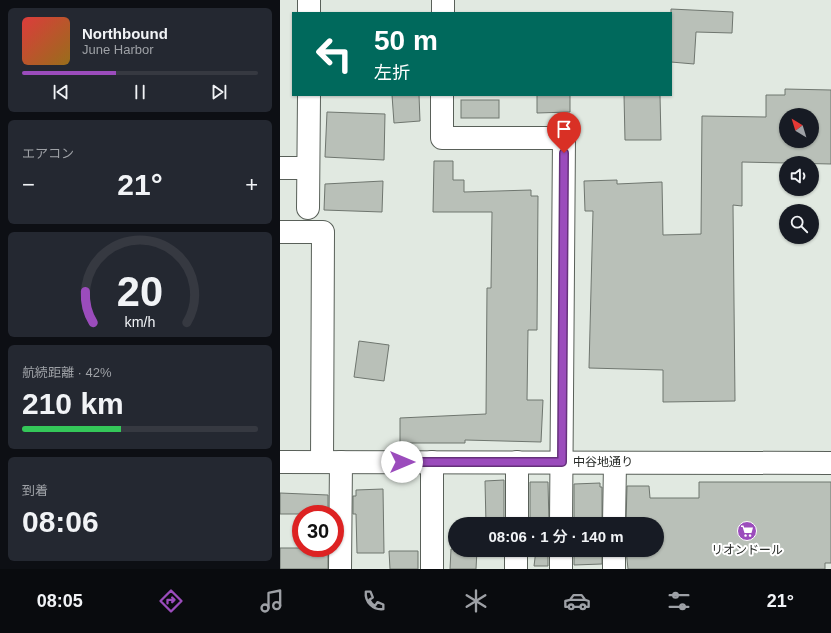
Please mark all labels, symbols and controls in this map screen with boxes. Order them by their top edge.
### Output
text: Northbound [82,25,168,42]
text: 50 m [374,25,438,56]
icon: left [308,28,360,80]
text: June Harbor [82,42,154,57]
text: 左折 [374,63,410,83]
icon: previous [50,81,72,103]
icon: pause [129,81,151,103]
icon: next [208,81,230,103]
north arrow [779,108,819,148]
map controls [779,108,819,244]
pin [547,112,581,153]
icon: arrive [553,118,575,140]
text: エアコン [22,146,74,161]
button: sound [779,156,819,196]
text: 21° [117,168,163,201]
text: − [22,172,35,197]
text: + [245,172,258,197]
button: search [779,204,819,244]
text: 20 [117,267,163,314]
text: km/h [125,313,156,329]
text: 航続距離 · 42% [22,365,112,380]
text: 210 km [22,387,124,420]
position arrow [381,441,423,483]
street label: 中谷地通り [573,455,633,469]
text: 到着 [22,483,48,498]
text: 08:06 [22,505,99,538]
speed limit sign: 30 [292,505,344,557]
supermarket icon: リオンドール [736,520,758,542]
text: 08:06 · 1 分 · 140 m [488,528,624,545]
place label: リオンドール [711,543,783,557]
icon: directions [157,587,185,615]
icon: music [258,587,286,615]
icon: phone [360,587,388,615]
icon: climate [462,587,490,615]
icon: car [563,587,591,615]
icon: filters [665,587,693,615]
text: 08:05 [37,591,83,611]
text: 21° [767,591,794,611]

